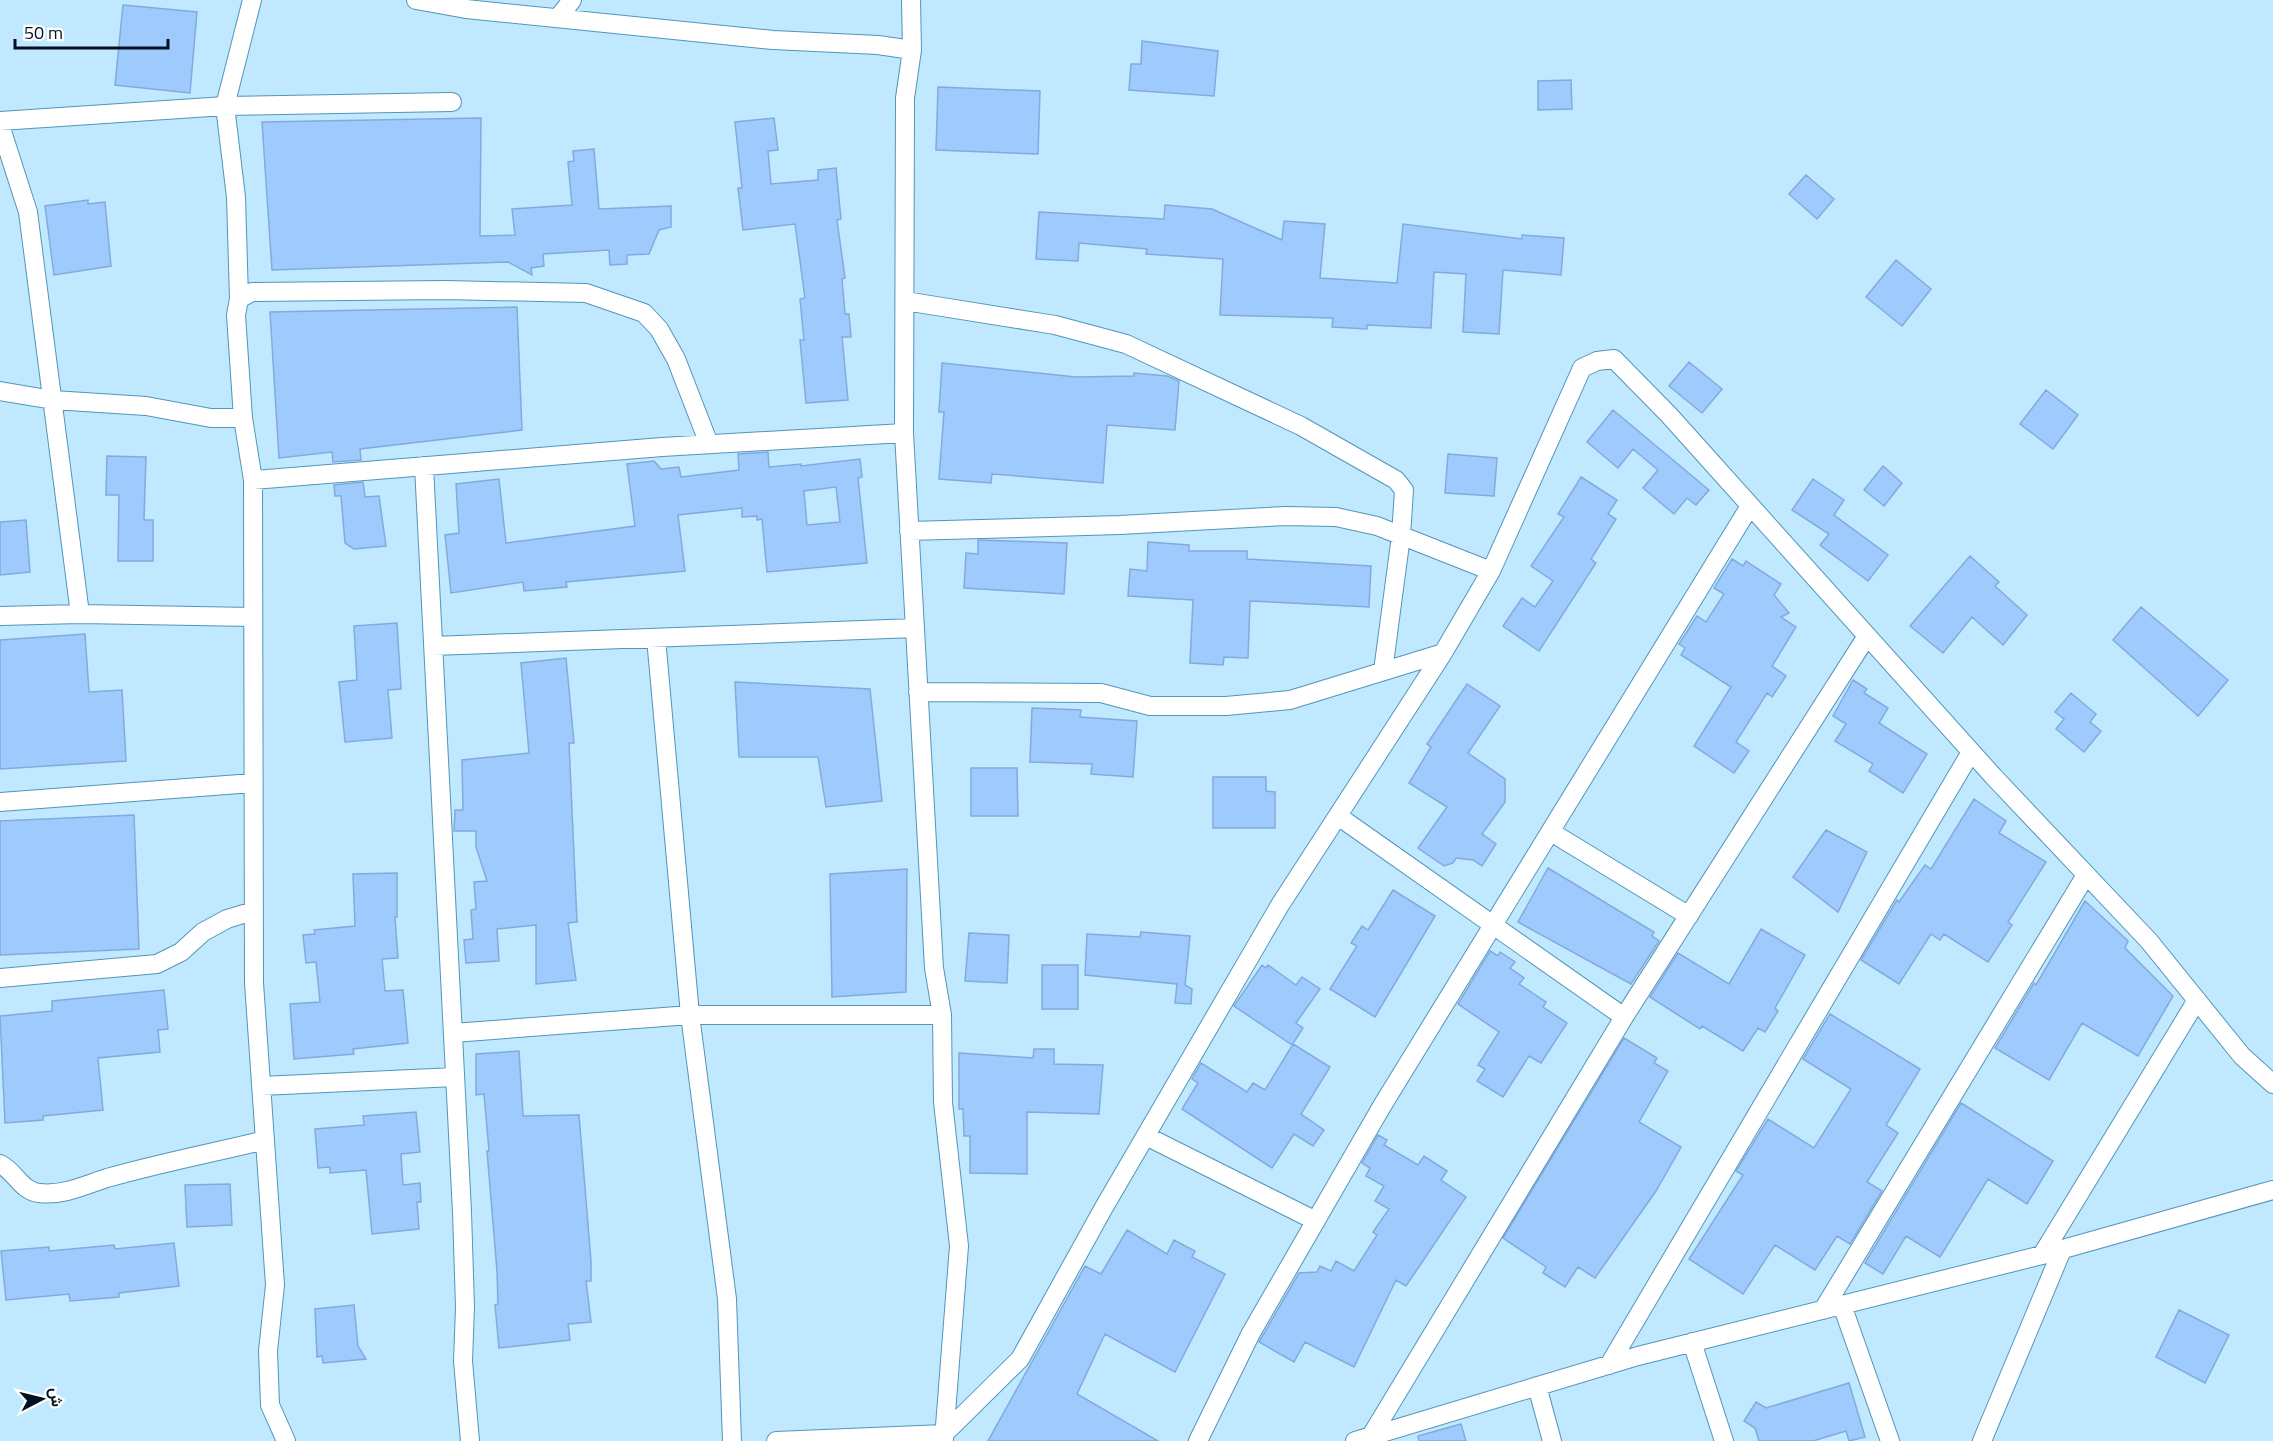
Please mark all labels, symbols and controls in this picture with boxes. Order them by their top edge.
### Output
scale bar [15,12,168,50]
text: 50 m [24,19,63,46]
north arrow [12,1369,72,1429]
text: ش [44,1386,70,1408]

